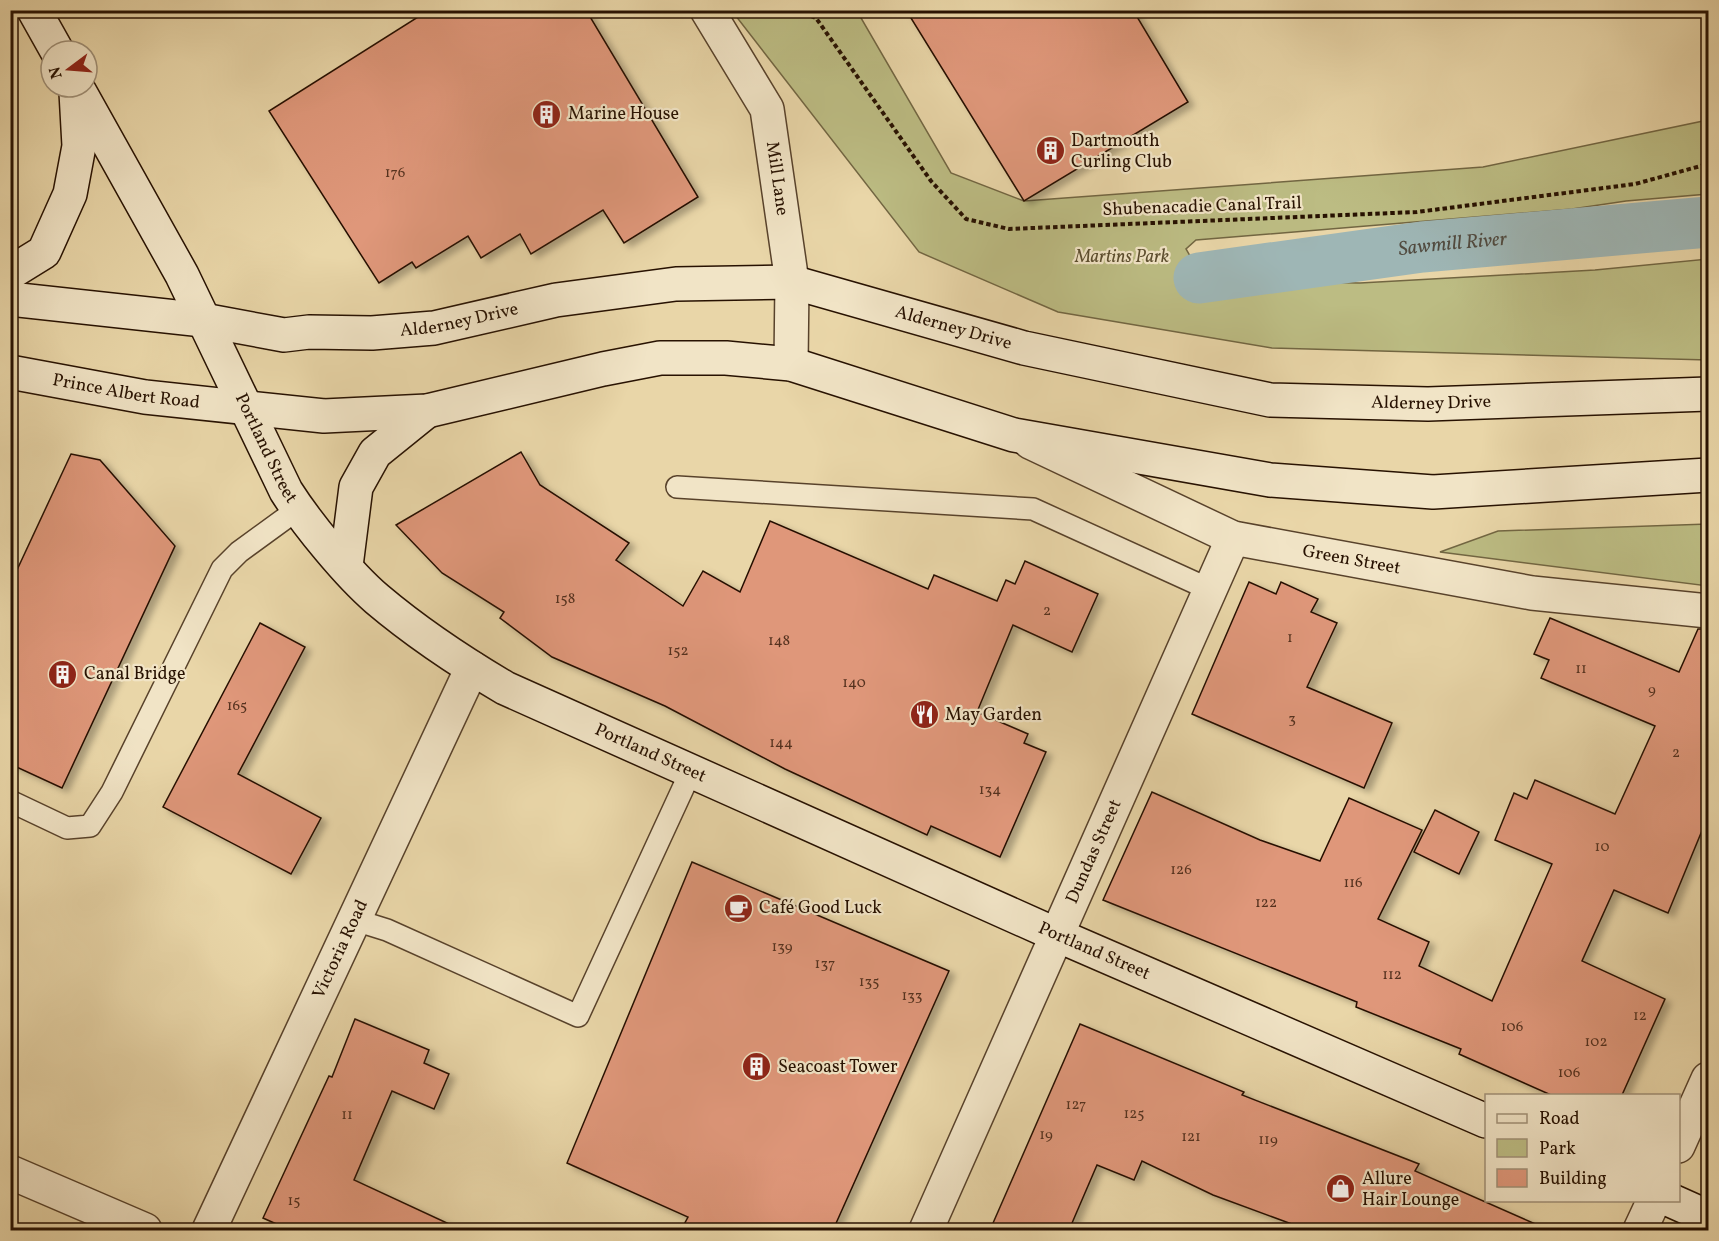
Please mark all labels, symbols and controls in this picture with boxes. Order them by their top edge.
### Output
north arrow [39,39,99,99]
text: N [44,64,69,81]
building icon: Marine House [531,98,563,130]
place label: Marine House [568,102,679,127]
place label: Dartmouth Curling Club [1071,129,1172,175]
building icon: Dartmouth Curling Club [1034,135,1066,167]
street label: Mill Lane [759,140,795,217]
house number: 176 [385,163,405,184]
street label: Shubenacadie Canal Trail [1102,191,1302,223]
water label: Sawmill River [1397,226,1509,264]
park label: Martins Park [1074,245,1169,270]
street label: Alderney Drive [399,297,521,343]
street label: Alderney Drive [892,299,1015,356]
street label: Prince Albert Road [50,368,201,415]
street label: Portland Street [228,389,303,508]
street label: Alderney Drive [1371,389,1492,417]
street label: Green Street [1300,539,1403,581]
house number: 158 [555,589,575,610]
house number: 2 [1043,601,1051,622]
house number: 1 [1287,628,1293,649]
house number: 148 [768,631,790,652]
house number: 152 [667,641,689,662]
building icon: Canal Bridge [47,658,79,690]
house number: 11 [1575,659,1587,680]
place label: Canal Bridge [84,662,185,687]
house number: 140 [842,673,866,694]
house number: 9 [1648,680,1656,701]
house number: 165 [227,696,247,717]
restaurant icon: May Garden [908,699,940,731]
place label: May Garden [945,703,1042,728]
house number: 3 [1288,709,1296,730]
street label: Portland Street [591,717,710,789]
house number: 144 [769,733,793,754]
house number: 2 [1672,743,1680,764]
house number: 134 [979,780,1001,801]
street label: Dundas Street [1060,795,1128,908]
house number: 10 [1595,837,1609,858]
house number: 126 [1170,860,1192,881]
house number: 116 [1343,873,1363,894]
cafe icon: Café Good Luck [722,892,754,924]
house number: 122 [1255,893,1277,914]
street label: Victoria Road [306,896,374,1003]
place label: Café Good Luck [759,896,882,921]
street label: Portland Street [1034,916,1154,986]
house number: 139 [771,937,793,958]
house number: 137 [815,954,835,975]
house number: 112 [1382,965,1402,986]
house number: 135 [859,972,879,993]
house number: 133 [901,986,923,1007]
house number: 12 [1633,1006,1647,1027]
house number: 106 [1501,1017,1523,1038]
house number: 102 [1585,1032,1607,1053]
building icon: Seacoast Tower [741,1051,773,1083]
place label: Seacoast Tower [778,1055,898,1080]
house number: 106 [1558,1063,1580,1084]
legend [1485,1094,1680,1202]
house number: 127 [1066,1095,1086,1116]
house number: 125 [1123,1104,1145,1125]
house number: 11 [341,1105,353,1126]
text: Road [1539,1107,1580,1132]
house number: 19 [1039,1125,1053,1146]
house number: 121 [1181,1127,1201,1148]
house number: 119 [1258,1130,1278,1151]
text: Park [1539,1137,1576,1162]
place label: Allure Hair Lounge [1362,1167,1459,1213]
text: Building [1539,1167,1607,1192]
shop icon: Allure Hair Lounge [1325,1173,1357,1205]
house number: 15 [287,1191,301,1212]

